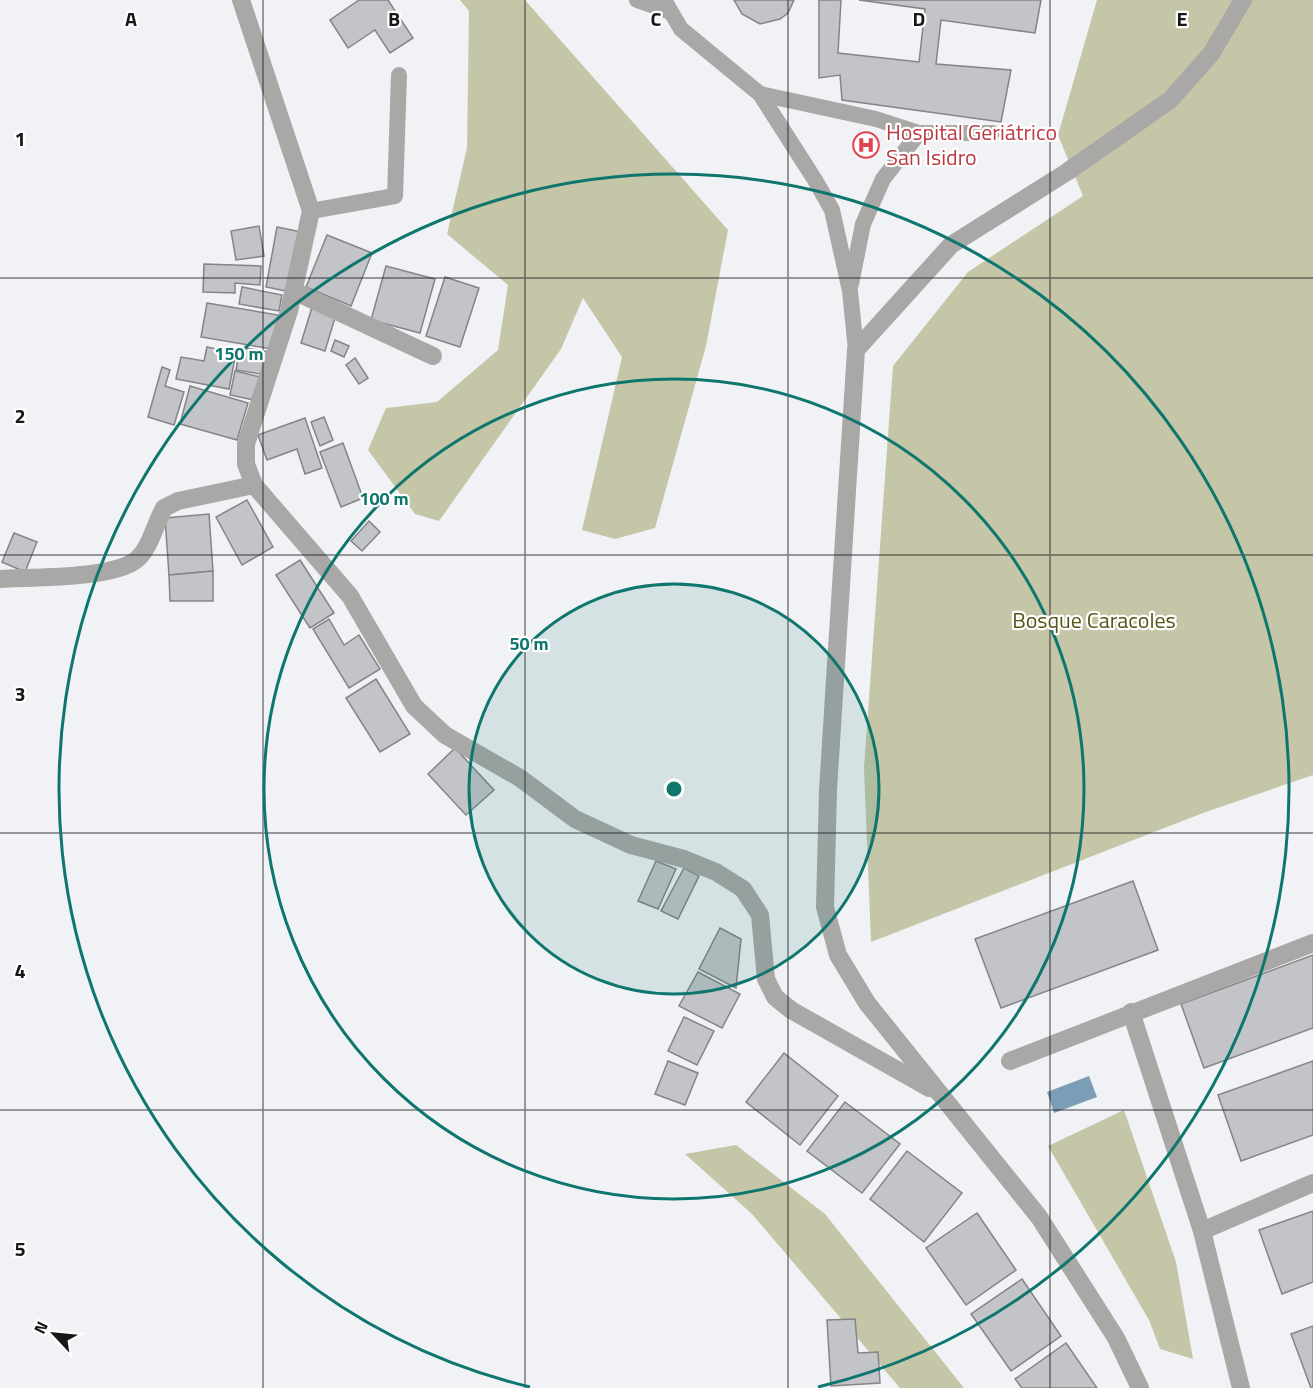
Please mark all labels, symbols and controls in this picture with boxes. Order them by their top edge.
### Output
text: A [125,3,137,34]
text: B [388,3,400,34]
text: C [651,3,662,34]
text: D [913,3,925,34]
text: E [1176,3,1188,34]
place label: Hospital Geriátrico San Isidro [886,115,1057,174]
text: 1 [14,123,26,154]
hospital icon: Hospital Geriátrico San Isidro [851,130,881,160]
text: 150 m [214,340,264,367]
text: 2 [14,400,26,431]
text: 100 m [359,485,409,512]
park label: Bosque Caracoles [1012,603,1176,637]
text: 50 m [509,630,549,657]
text: 3 [14,678,26,709]
centre of rings [664,779,684,799]
text: 4 [14,955,26,986]
text: 5 [14,1233,26,1264]
north arrow [24,1304,84,1364]
text: N [27,1317,54,1338]

